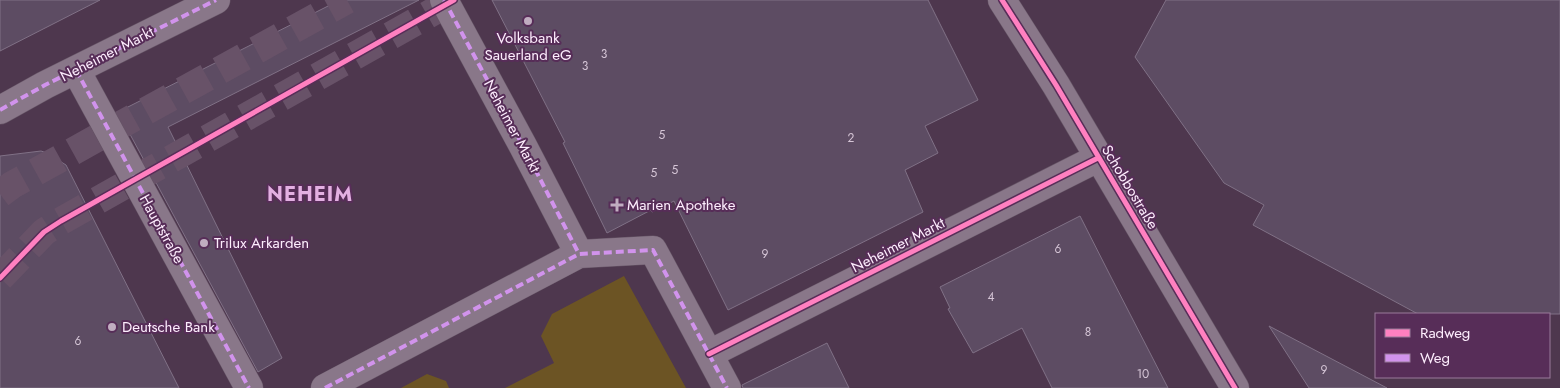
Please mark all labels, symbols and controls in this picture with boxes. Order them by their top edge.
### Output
marker: Volksbank Sauerland eG [522,15,534,27]
street label: Neheimer Markt [56,21,158,87]
place label: Volksbank Sauerland eG [484,27,572,66]
house number: 3 [601,45,608,63]
house number: 3 [582,57,589,75]
street label: Neheimer Markt [478,76,546,177]
house number: 5 [659,126,666,144]
house number: 2 [848,129,855,147]
street label: Schobbostraße [1096,141,1164,234]
house number: 5 [672,161,679,179]
house number: 5 [651,164,658,182]
district label: NEHEIM [267,180,353,209]
street label: Hauptstraße [134,190,190,268]
place label: Marien Apotheke [627,194,736,216]
marker: Marien Apotheke [611,199,623,211]
street label: Neheimer Markt [847,212,949,278]
place label: Trilux Arkarden [214,232,309,254]
marker: Trilux Arkarden [198,237,210,249]
house number: 6 [1055,240,1062,258]
house number: 9 [762,245,769,263]
house number: 4 [988,288,995,306]
legend [1375,313,1550,378]
place label: Deutsche Bank [122,316,215,338]
marker: Deutsche Bank [106,321,118,333]
text: Radweg [1420,322,1470,344]
house number: 8 [1085,323,1091,341]
house number: 6 [75,332,82,350]
text: Weg [1420,347,1450,369]
house number: 9 [1321,361,1328,379]
house number: 10 [1137,365,1149,383]

